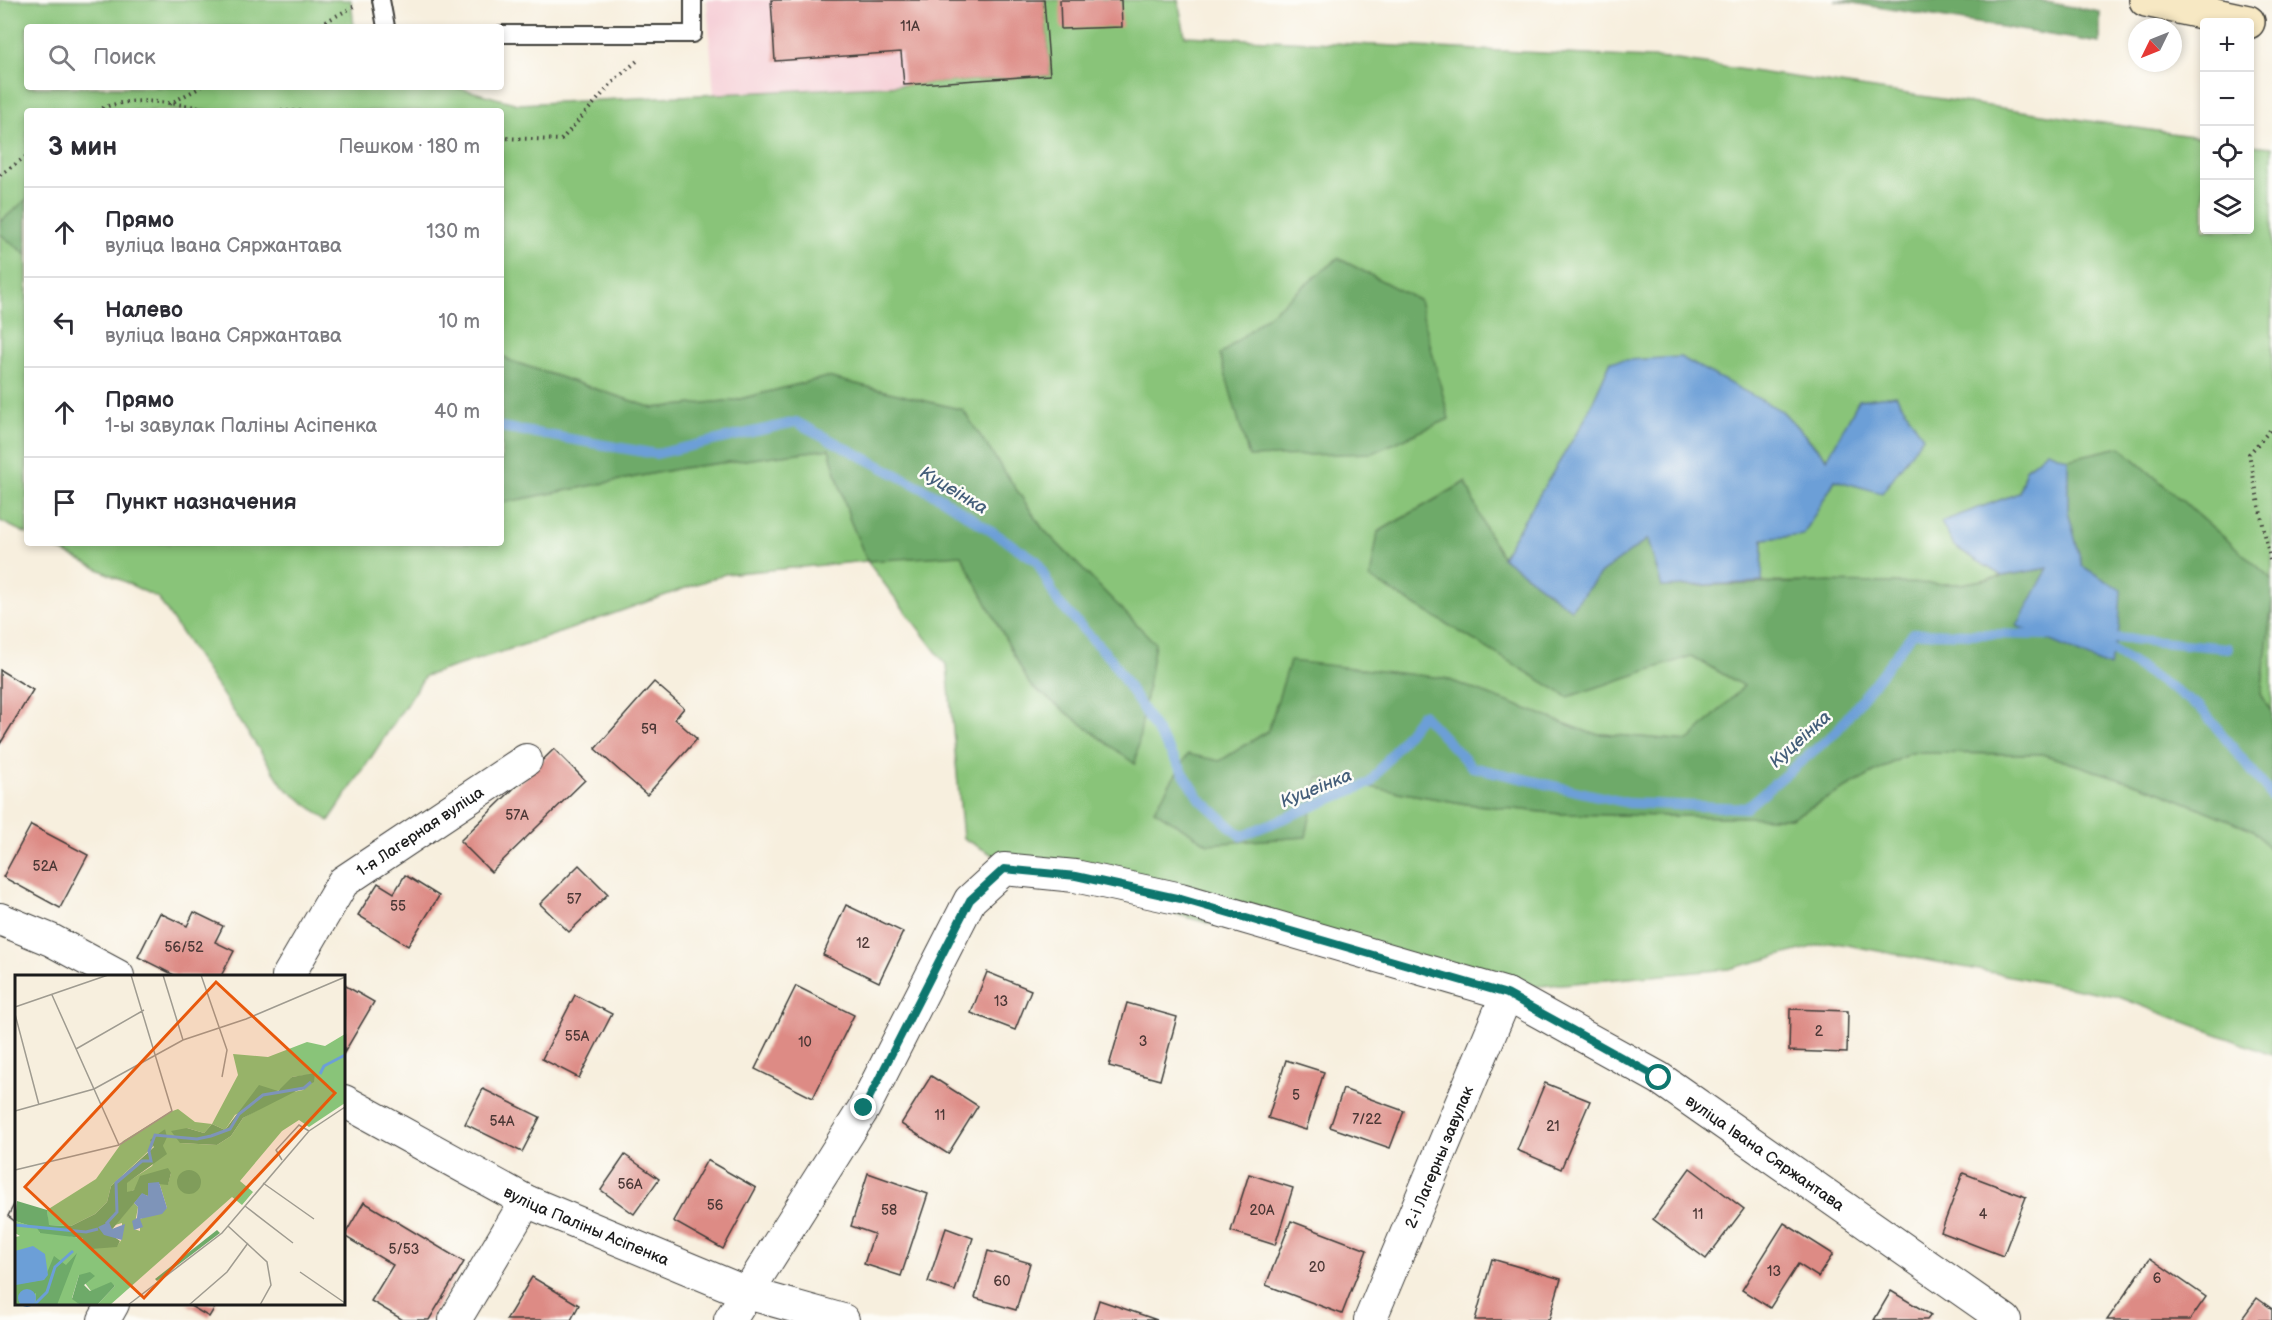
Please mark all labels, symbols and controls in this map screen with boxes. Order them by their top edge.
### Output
house number: 11А [900,18,920,35]
north arrow [2128,18,2182,72]
map controls [2200,18,2254,234]
button: + [2200,18,2254,72]
search box [24,24,504,90]
icon: search [45,41,78,74]
text: Поиск [93,44,156,71]
button: − [2200,72,2254,126]
button: locate [2200,126,2254,180]
text: 3 мин [48,132,117,163]
text: Пешком · 180 m [338,135,480,159]
button: layers [2200,180,2254,234]
text: Прямо [105,207,174,234]
icon: ahead [48,216,81,249]
text: 130 m [426,220,480,244]
text: вуліца Івана Сяржантава [105,234,342,258]
text: Налево [105,297,183,324]
icon: left [48,306,81,339]
text: 10 m [439,310,480,334]
text: вуліца Івана Сяржантава [105,324,342,348]
text: Прямо [105,387,174,414]
icon: ahead [48,396,81,429]
text: 40 m [434,400,480,424]
text: 1-ы завулак Паліны Асіпенка [105,414,377,438]
water label: Куцеінка [916,462,991,519]
icon: arrive [48,486,81,519]
text: Пункт назначения [105,489,297,516]
water label: Куцеінка [1765,706,1835,772]
house number: 59 [641,721,657,738]
water label: Куцеінка [1277,765,1355,812]
street label: 1-я Лагерная вуліца [353,783,488,881]
house number: 57А [505,807,529,824]
house number: 52А [33,858,58,875]
house number: 57 [567,891,582,908]
house number: 55 [390,898,406,915]
house number: 12 [856,935,871,952]
house number: 56/52 [164,939,204,956]
inset map [15,975,345,1305]
house number: 13 [994,993,1008,1010]
house number: 2 [1815,1023,1824,1040]
house number: 55А [565,1028,590,1045]
house number: 3 [1139,1033,1147,1050]
house number: 10 [798,1034,812,1051]
route start [1645,1064,1671,1090]
street label: 2-і Лагерны завулак [1402,1083,1478,1231]
house number: 5 [1292,1087,1300,1104]
street label: вуліца Івана Сяржантава [1681,1091,1848,1216]
route end [850,1094,876,1120]
house number: 11 [935,1107,945,1124]
house number: 7/22 [1352,1111,1383,1128]
house number: 54А [489,1113,515,1130]
house number: 21 [1546,1118,1560,1135]
house number: 56А [617,1176,643,1193]
street label: вуліца Паліны Асіпенка [500,1183,672,1271]
house number: 56 [707,1197,724,1214]
house number: 58 [881,1202,897,1219]
house number: 20А [1250,1202,1275,1219]
house number: 11 [1693,1206,1703,1223]
house number: 4 [1979,1206,1988,1223]
house number: 5/53 [389,1241,419,1258]
house number: 20 [1309,1259,1325,1276]
house number: 13 [1767,1263,1781,1280]
house number: 6 [2153,1270,2162,1287]
house number: 60 [994,1273,1010,1290]

